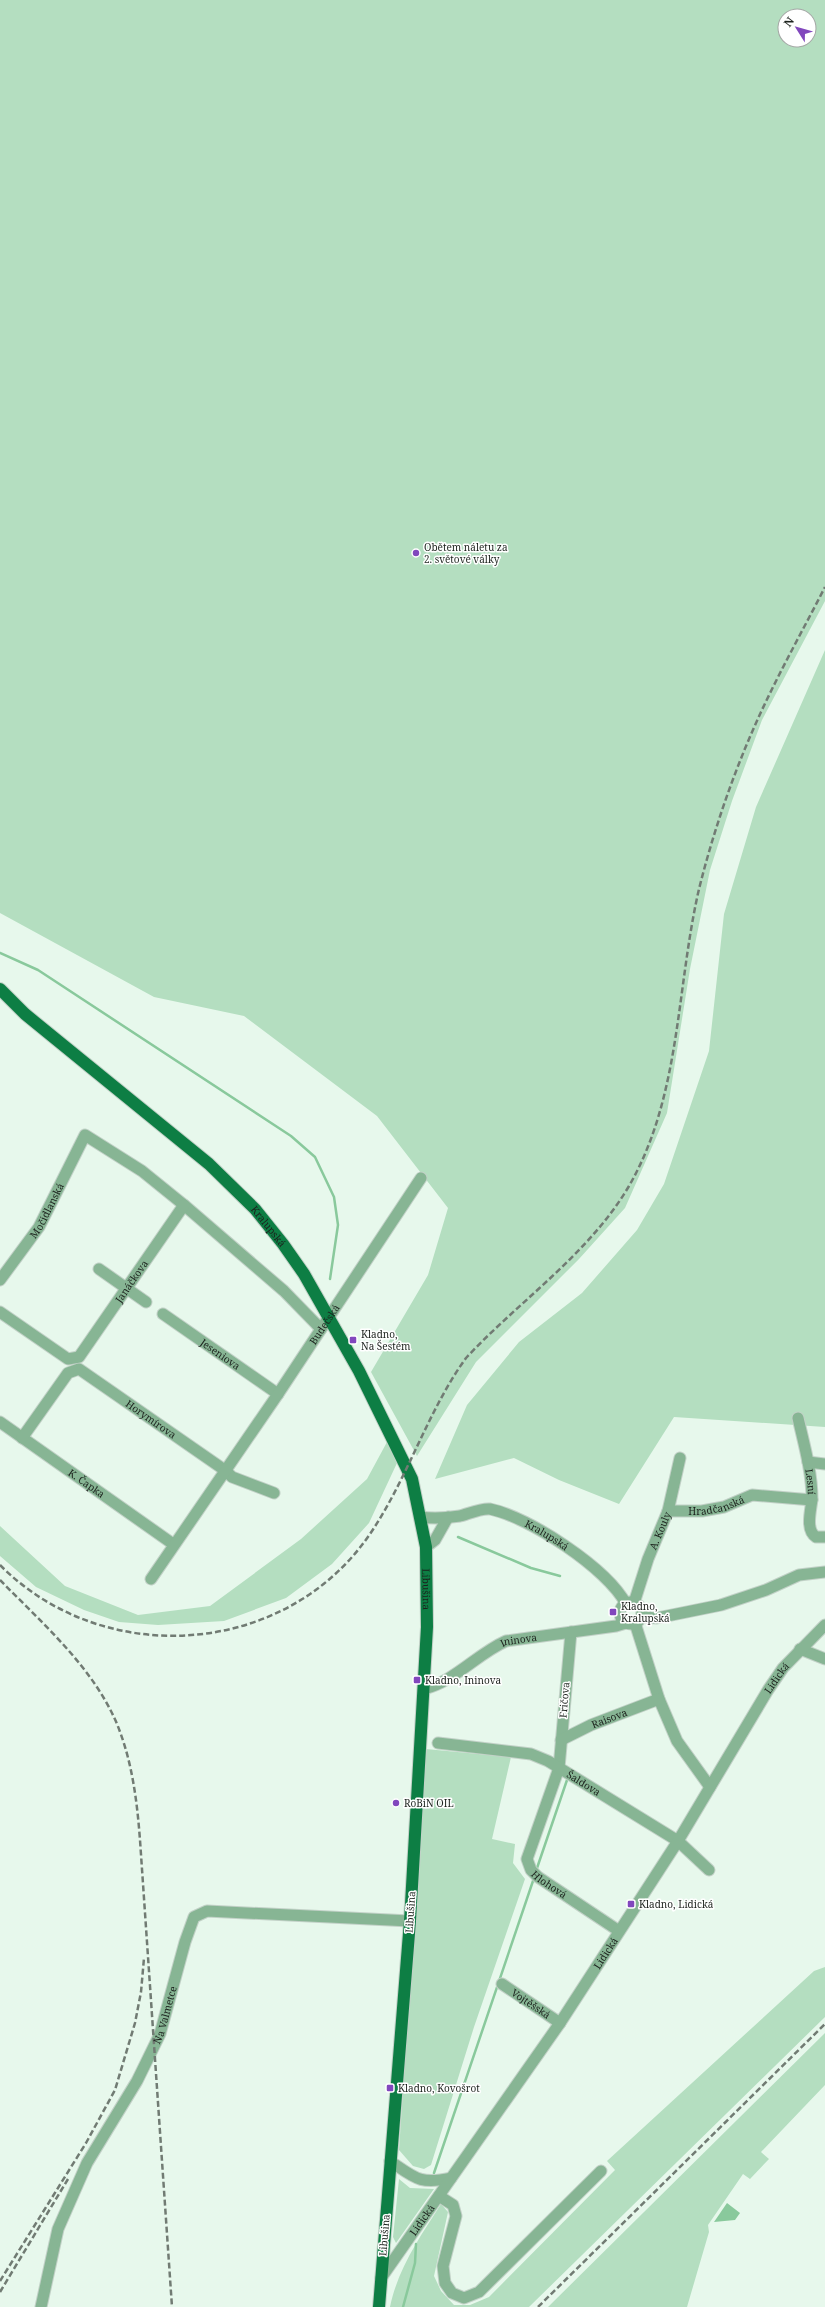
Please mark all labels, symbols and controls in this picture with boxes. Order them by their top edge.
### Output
north arrow [777,8,817,48]
text: N [780,13,797,30]
place label: Obětem náletu za 2. světové války [424,540,508,566]
marker: Obětem náletu za 2. světové války [411,548,421,558]
street label: Močidlanská [26,1180,67,1241]
street label: Kralupská [248,1203,290,1250]
street label: Janáčkova [111,1257,151,1306]
street label: Budečská [306,1301,343,1347]
place label: Kladno, Na Šestém [361,1327,411,1353]
street label: Jeseniova [197,1335,244,1373]
marker: Kladno, Na Šestém [348,1335,358,1345]
street label: Horymírova [123,1396,179,1442]
street label: K. Čapka [66,1465,108,1501]
street label: Lesní [802,1468,819,1496]
street label: Hradčanská [688,1492,747,1518]
street label: A. Kouly [646,1509,674,1552]
street label: Kralupská [523,1516,572,1554]
street label: Libušina [419,1568,434,1611]
place label: Kladno, Kralupská [621,1599,670,1625]
marker: Kladno, Kralupská [608,1607,618,1617]
street label: Ininova [498,1630,538,1650]
street label: Lidická [761,1659,792,1696]
place label: Kladno, Ininova [425,1673,502,1687]
marker: Kladno, Ininova [412,1675,422,1685]
street label: Fričova [555,1681,573,1719]
street label: Raisova [589,1705,629,1731]
street label: Šaldova [564,1767,604,1799]
place label: RoBiN OIL [404,1796,454,1810]
marker: RoBiN OIL [391,1798,401,1808]
street label: Hlohová [528,1867,570,1902]
street label: Libušina [402,1890,418,1933]
place label: Kladno, Lidická [639,1897,714,1911]
marker: Kladno, Lidická [626,1899,636,1909]
street label: Lidická [590,1934,621,1972]
street label: Na Valmetce [149,1984,180,2046]
street label: Vojtěšská [509,1985,554,2022]
place label: Kladno, Kovošrot [398,2081,480,2095]
marker: Kladno, Kovošrot [385,2083,395,2093]
street label: Lidická [406,2201,438,2238]
street label: Libušina [375,2213,393,2256]

